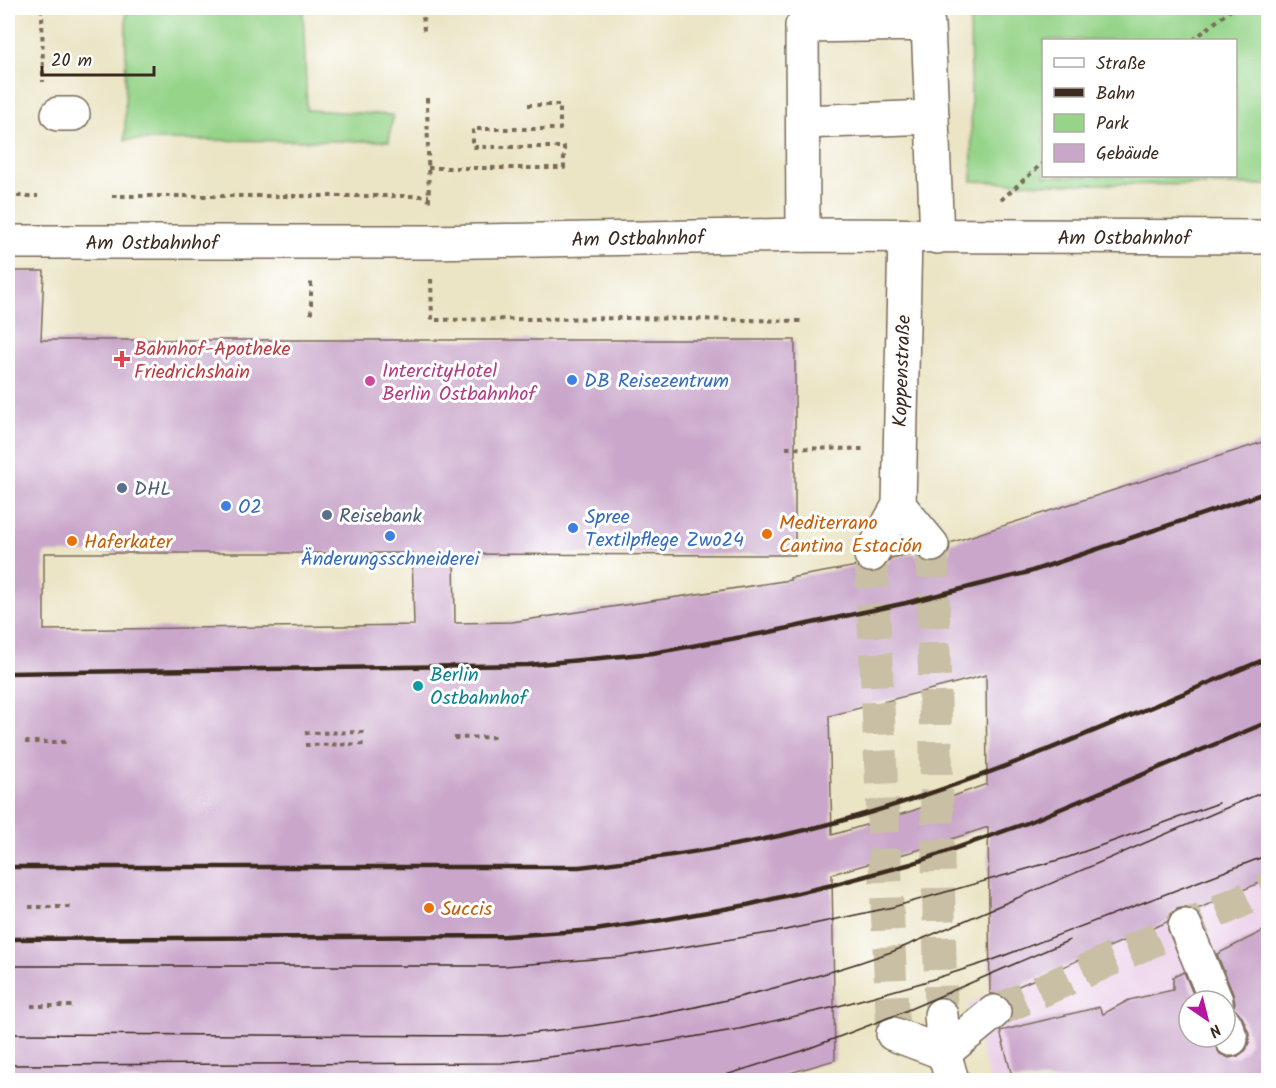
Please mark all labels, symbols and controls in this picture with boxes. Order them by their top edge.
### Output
scale bar [42,39,154,77]
legend [1042,39,1237,177]
text: 20 m [51,47,92,76]
text: Straße [1096,50,1146,79]
text: Bahn [1096,80,1135,109]
text: Park [1096,110,1129,139]
text: Gebäude [1096,140,1159,169]
street label: Am Ostbahnhof [571,223,707,257]
street label: Am Ostbahnhof [1057,223,1193,255]
street label: Am Ostbahnhof [85,228,221,260]
street label: Koppenstraße [885,314,921,428]
place label: Bahnhof-Apotheke Friedrichshain [134,334,291,389]
marker: Bahnhof-Apotheke Friedrichshain [115,352,129,366]
place label: IntercityHotel Berlin Ostbahnhof [382,356,538,411]
place label: DB Reisezentrum [584,366,729,398]
marker: DB Reisezentrum [565,373,579,387]
marker: IntercityHotel Berlin Ostbahnhof [363,374,377,388]
place label: DHL [134,474,171,506]
marker: DHL [115,481,129,495]
place label: O2 [238,492,262,524]
marker: O2 [219,499,233,513]
place label: Reisebank [339,501,422,533]
place label: Spree Textilpflege Zwo24 [585,502,744,557]
marker: Reisebank [320,508,334,522]
place label: Mediterrano Cantina Estación [779,508,922,563]
marker: Spree Textilpflege Zwo24 [566,521,580,535]
place label: Haferkater [84,527,173,559]
marker: Mediterrano Cantina Estación [760,527,774,541]
marker: Änderungsschneiderei [383,529,397,543]
marker: Haferkater [65,534,79,548]
place label: Änderungsschneiderei [301,544,481,576]
place label: Berlin Ostbahnhof [430,660,530,715]
marker: Berlin Ostbahnhof [411,679,425,693]
place label: Succis [441,894,493,926]
marker: Succis [422,901,436,915]
north arrow [1177,989,1237,1049]
text: N [1203,1017,1226,1043]

